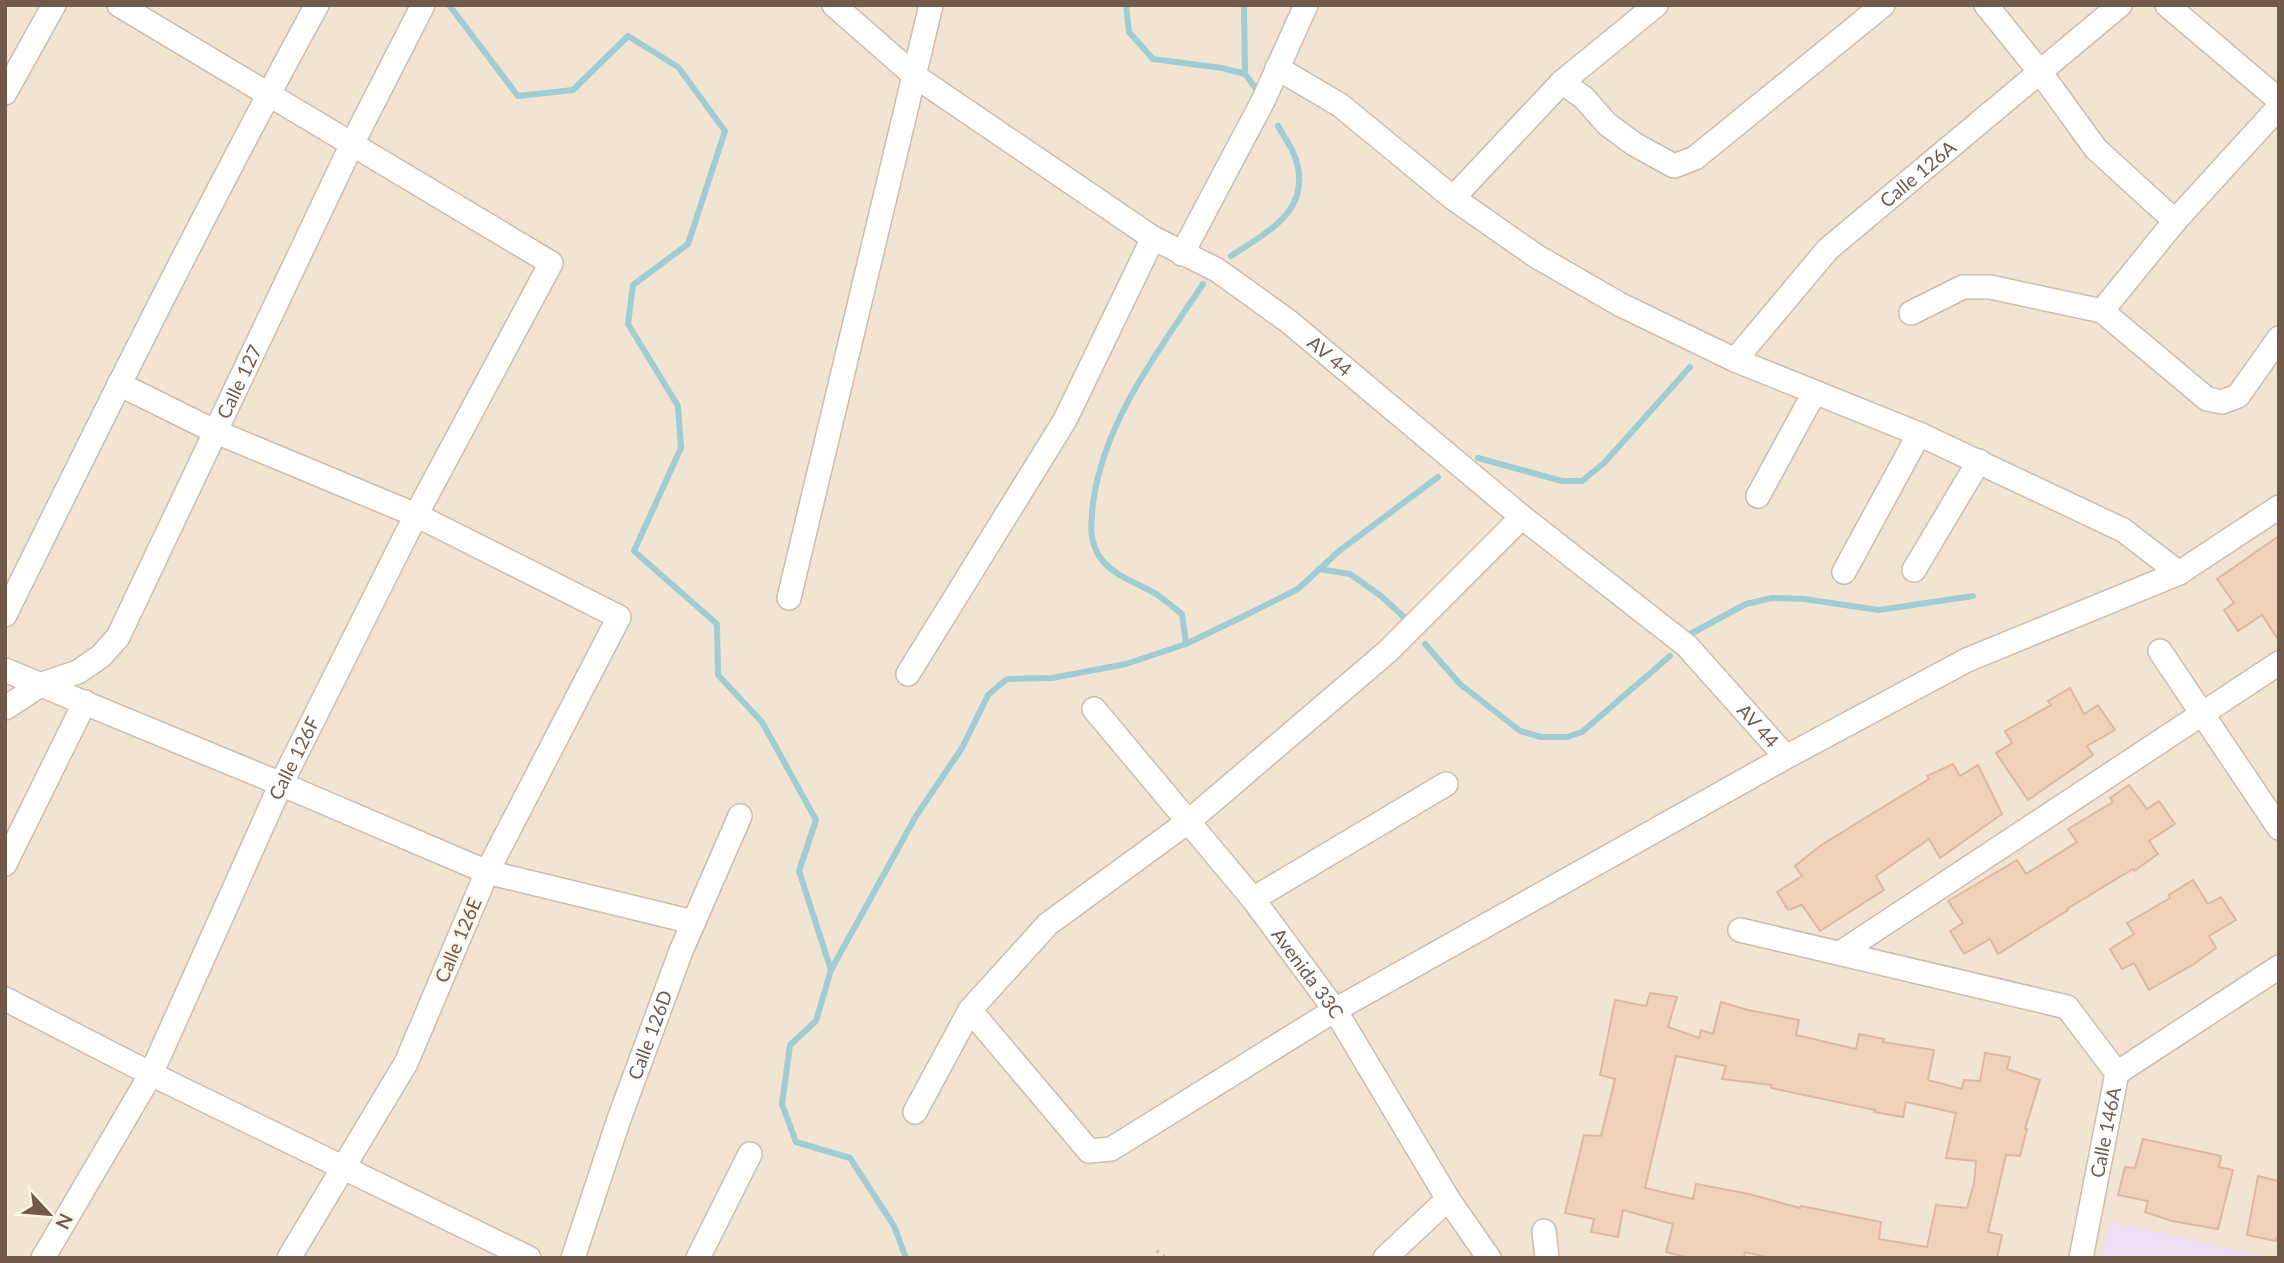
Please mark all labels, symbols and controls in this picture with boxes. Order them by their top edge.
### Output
street label: Calle 126A [1875,135,1960,212]
street label: AV 44 [1303,330,1357,381]
street label: Calle 127 [211,341,266,422]
street label: AV 44 [1733,699,1784,752]
street label: Calle 126F [263,712,324,803]
street label: Calle 126E [429,894,486,986]
street label: Avenida 33C [1267,923,1349,1022]
street label: Calle 126D [623,987,677,1083]
street label: Calle 146A [2085,1085,2125,1180]
north arrow [14,1179,84,1249]
text: N [51,1210,78,1233]

